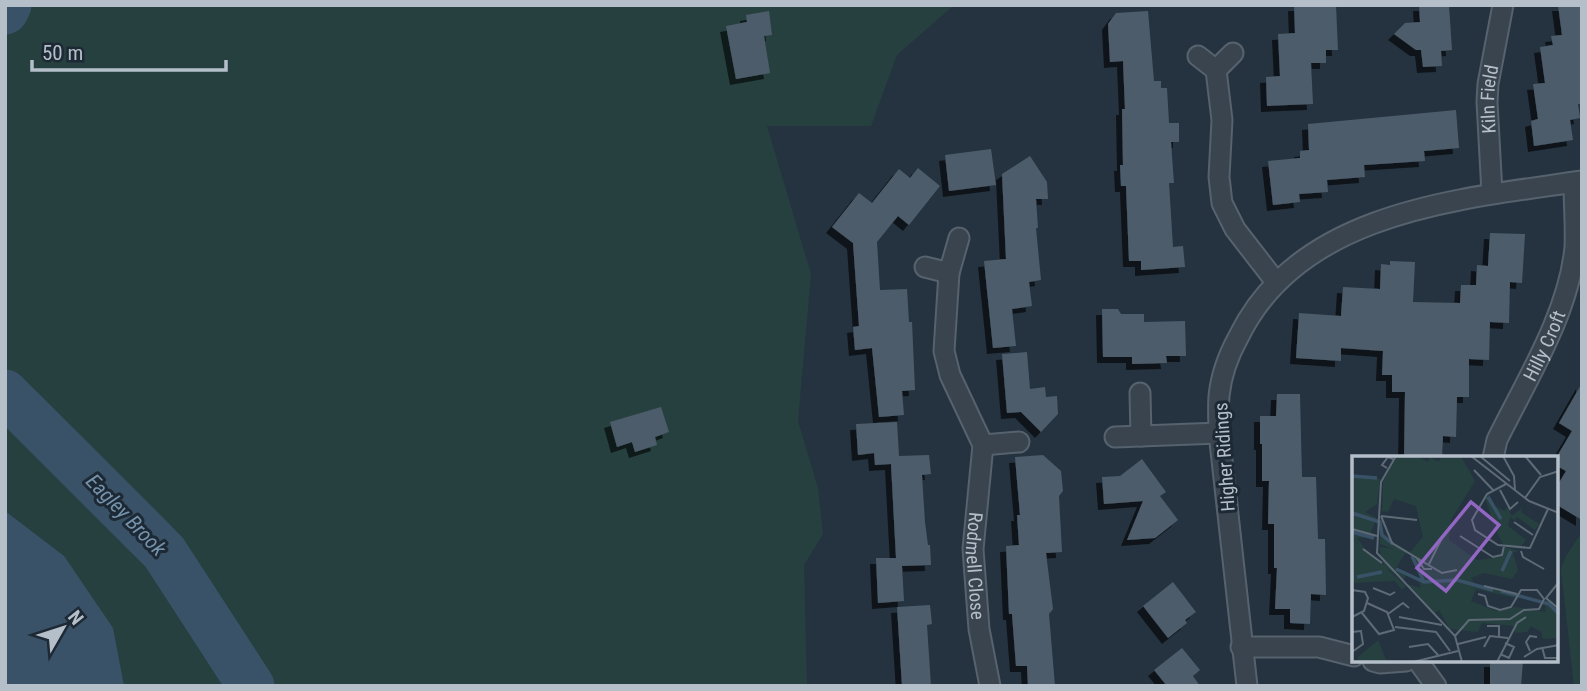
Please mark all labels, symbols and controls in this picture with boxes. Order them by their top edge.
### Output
scale bar [32,28,226,72]
text: 50 m [42,41,83,65]
street label: Kiln Field [1476,63,1503,134]
street label: Hilly Croft [1518,307,1571,385]
street label: Higher Ridings [1209,402,1240,512]
inset map [1352,456,1559,663]
water label: Eagley Brook [81,469,171,561]
street label: Rodmell Close [960,511,989,620]
north arrow [28,593,98,663]
text: N [63,606,88,629]

